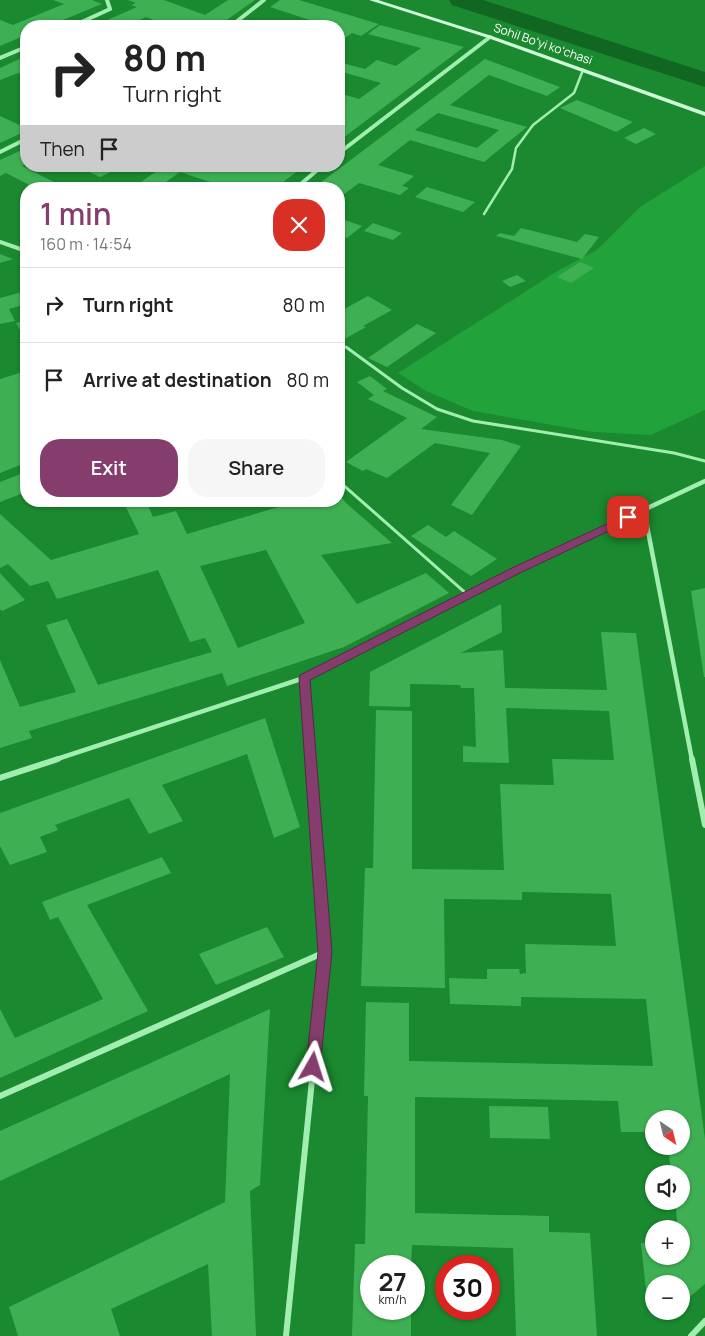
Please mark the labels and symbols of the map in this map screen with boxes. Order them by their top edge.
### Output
street label: Sohil Boʻyi koʻchasi [492,19,595,68]
pin [607,496,649,538]
position arrow [286,1040,338,1092]
north arrow [645,1110,690,1155]
speed limit sign: 30 [435,1255,500,1320]

